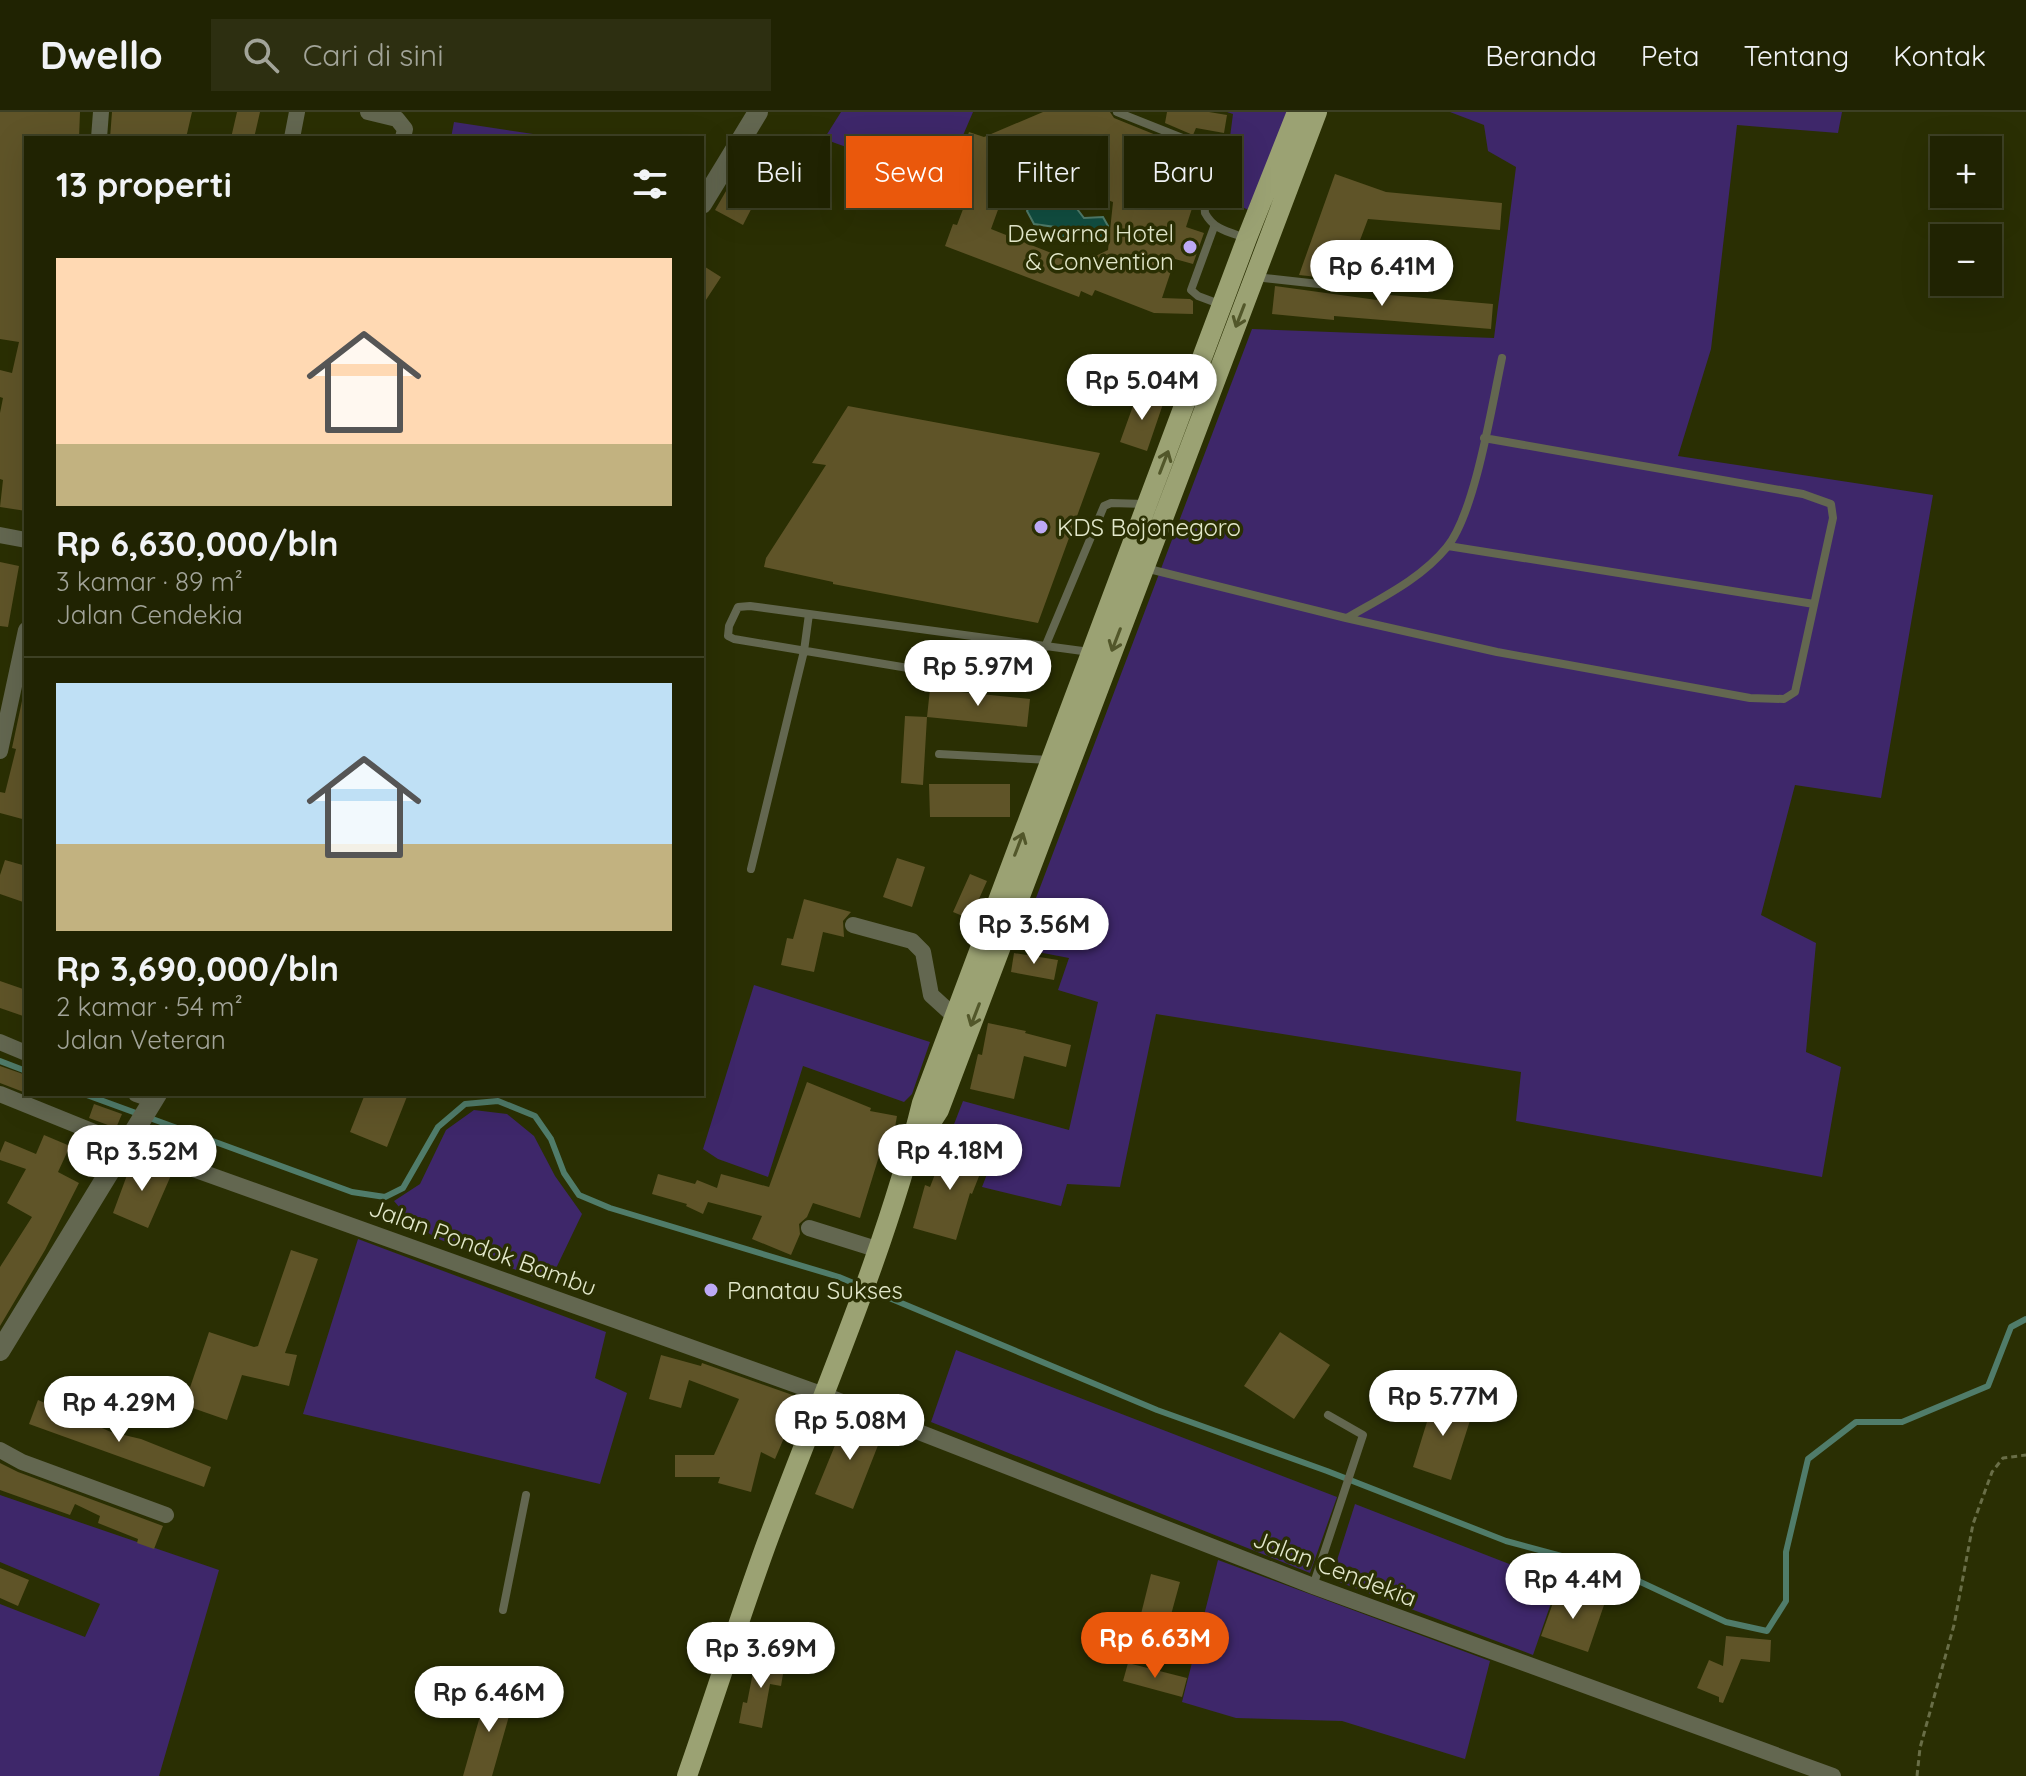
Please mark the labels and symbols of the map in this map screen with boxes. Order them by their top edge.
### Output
place label: Dewarna Hotel & Convention [1007,218,1174,276]
marker: Dewarna Hotel & Convention [1181,238,1199,256]
pin: Rp 6.41M [1299,240,1465,308]
one-way arrow [1232,303,1246,328]
pin: Rp 5.04M [1059,354,1225,422]
one-way arrow [1158,450,1172,475]
place label: KDS Bojonegoro [1057,512,1241,542]
marker: KDS Bojonegoro [1032,518,1050,536]
one-way arrow [1108,627,1122,652]
pin: Rp 5.97M [895,640,1061,708]
one-way arrow [1013,832,1027,857]
pin: Rp 3.56M [951,898,1117,966]
one-way arrow [967,1002,981,1027]
pin: Rp 4.18M [867,1124,1033,1192]
pin: Rp 3.52M [59,1125,225,1193]
street label: Jalan Pondok Bambu [365,1192,601,1302]
place label: Panatau Sukses [727,1275,903,1305]
marker: Panatau Sukses [702,1281,720,1299]
pin: Rp 5.77M [1360,1370,1526,1438]
pin: Rp 4.29M [36,1376,202,1444]
pin: Rp 5.08M [767,1394,933,1462]
street label: Jalan Cendekia [1249,1523,1421,1613]
pin: Rp 4.4M [1499,1553,1647,1621]
pin: Rp 6.63M [1072,1612,1238,1680]
pin: Rp 3.69M [678,1622,844,1690]
pin: Rp 6.46M [406,1666,572,1734]

